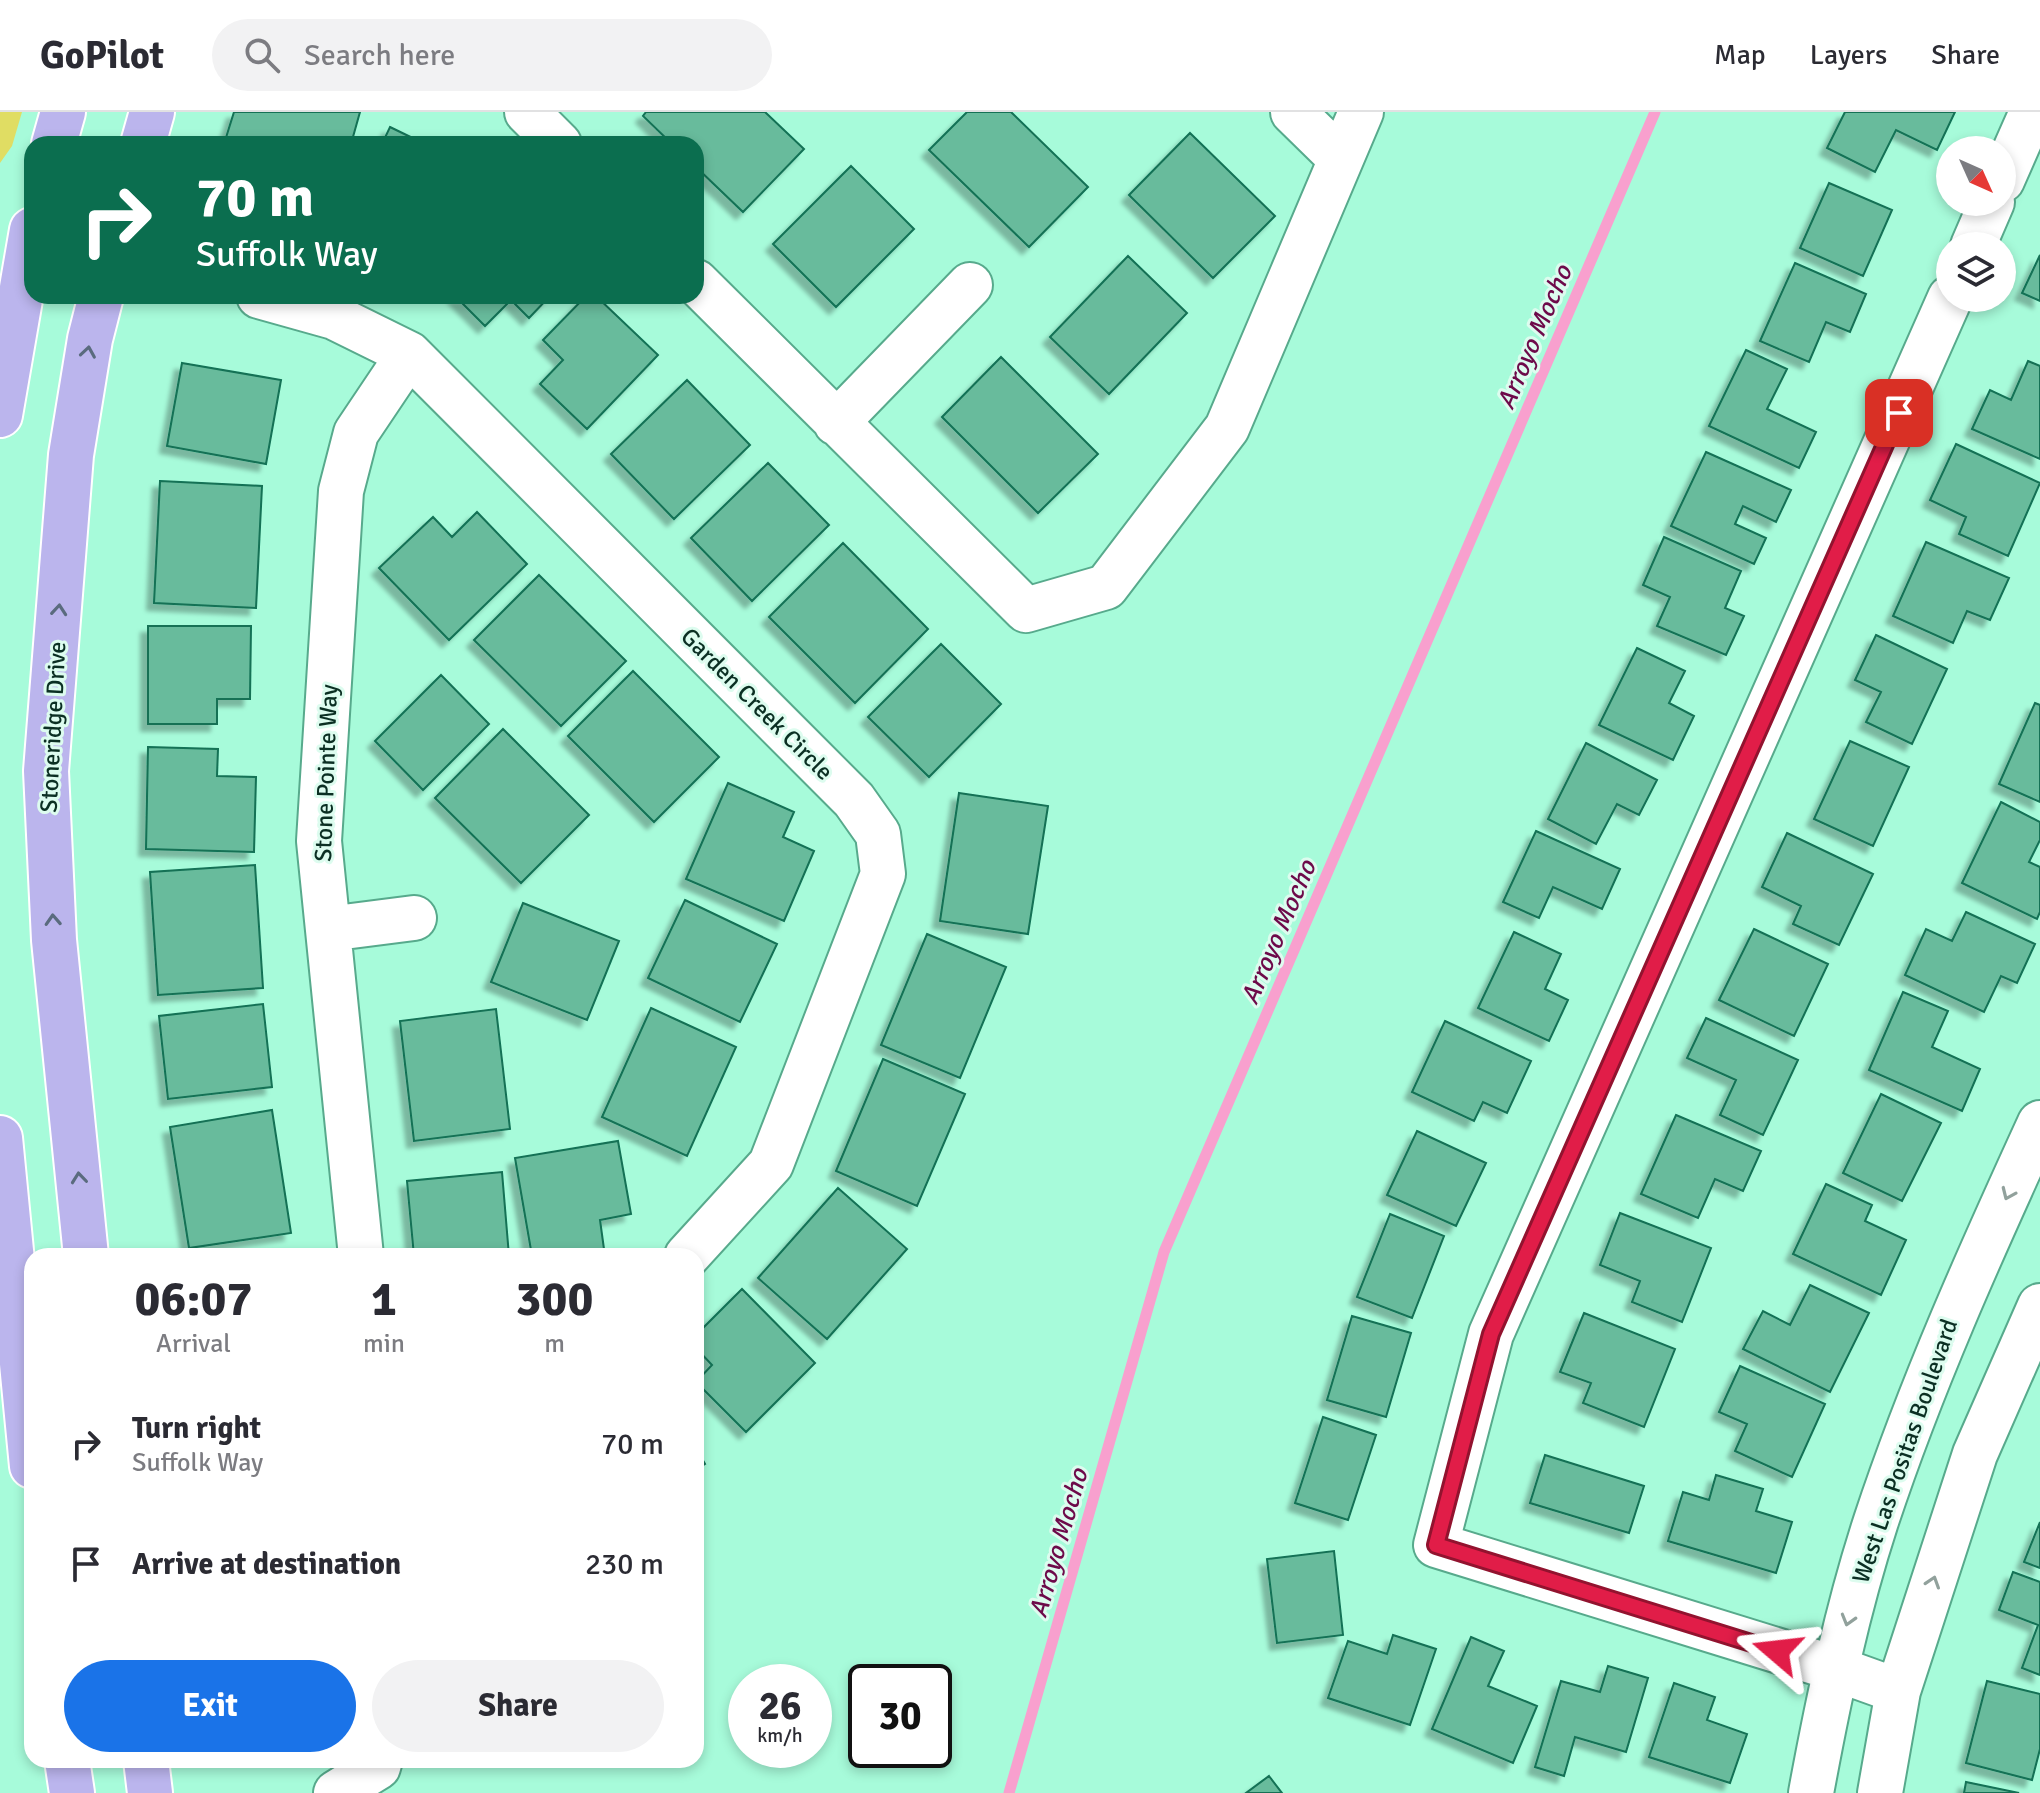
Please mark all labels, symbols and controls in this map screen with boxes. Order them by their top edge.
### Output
search box [212,19,772,91]
text: GoPilot [40,32,164,79]
icon: search [240,33,284,77]
text: Search here [304,37,455,74]
text: Map [1714,38,1766,72]
text: Layers [1810,38,1887,72]
text: Share [1931,38,2000,72]
north arrow [1936,136,2016,216]
map controls [1936,136,2016,312]
text: 70 m [196,163,314,232]
icon: right [64,168,168,272]
text: Suffolk Way [196,232,378,277]
button: layers [1936,232,2016,312]
water label: Arroyo Mocho [1490,259,1580,414]
one-way arrow [79,345,96,359]
pin [1865,379,1933,447]
icon: arrive [1877,391,1921,435]
one-way arrow [50,603,67,616]
street label: Garden Creek Circle [675,622,839,786]
street label: Stoneridge Drive [34,641,72,813]
street label: Stone Pointe Way [308,684,344,862]
water label: Arroyo Mocho [1234,854,1324,1009]
one-way arrow [45,913,62,926]
one-way arrow [70,1171,87,1184]
one-way arrow [2001,1186,2017,1200]
text: 06:07 [135,1270,252,1329]
text: 1 [371,1270,397,1329]
text: 300 [516,1270,593,1329]
street label: West Las Positas Boulevard [1846,1315,1964,1587]
text: Arrival [156,1328,231,1360]
text: min [363,1328,405,1360]
text: m [544,1328,565,1360]
text: Turn right [132,1410,261,1447]
icon: right [64,1422,108,1466]
text: 70 m [601,1426,664,1463]
text: Suffolk Way [132,1447,263,1479]
water label: Arroyo Mocho [1022,1464,1096,1621]
icon: arrive [64,1542,108,1586]
text: Arrive at destination [132,1546,401,1583]
text: 230 m [585,1546,664,1583]
one-way arrow [1924,1576,1940,1589]
position arrow [1735,1609,1819,1693]
one-way arrow [1841,1613,1857,1627]
button: Exit [64,1660,356,1752]
button: Share [372,1660,664,1752]
speed limit sign: 30 [848,1664,952,1768]
text: 26 [758,1681,802,1731]
text: km/h [757,1723,803,1748]

